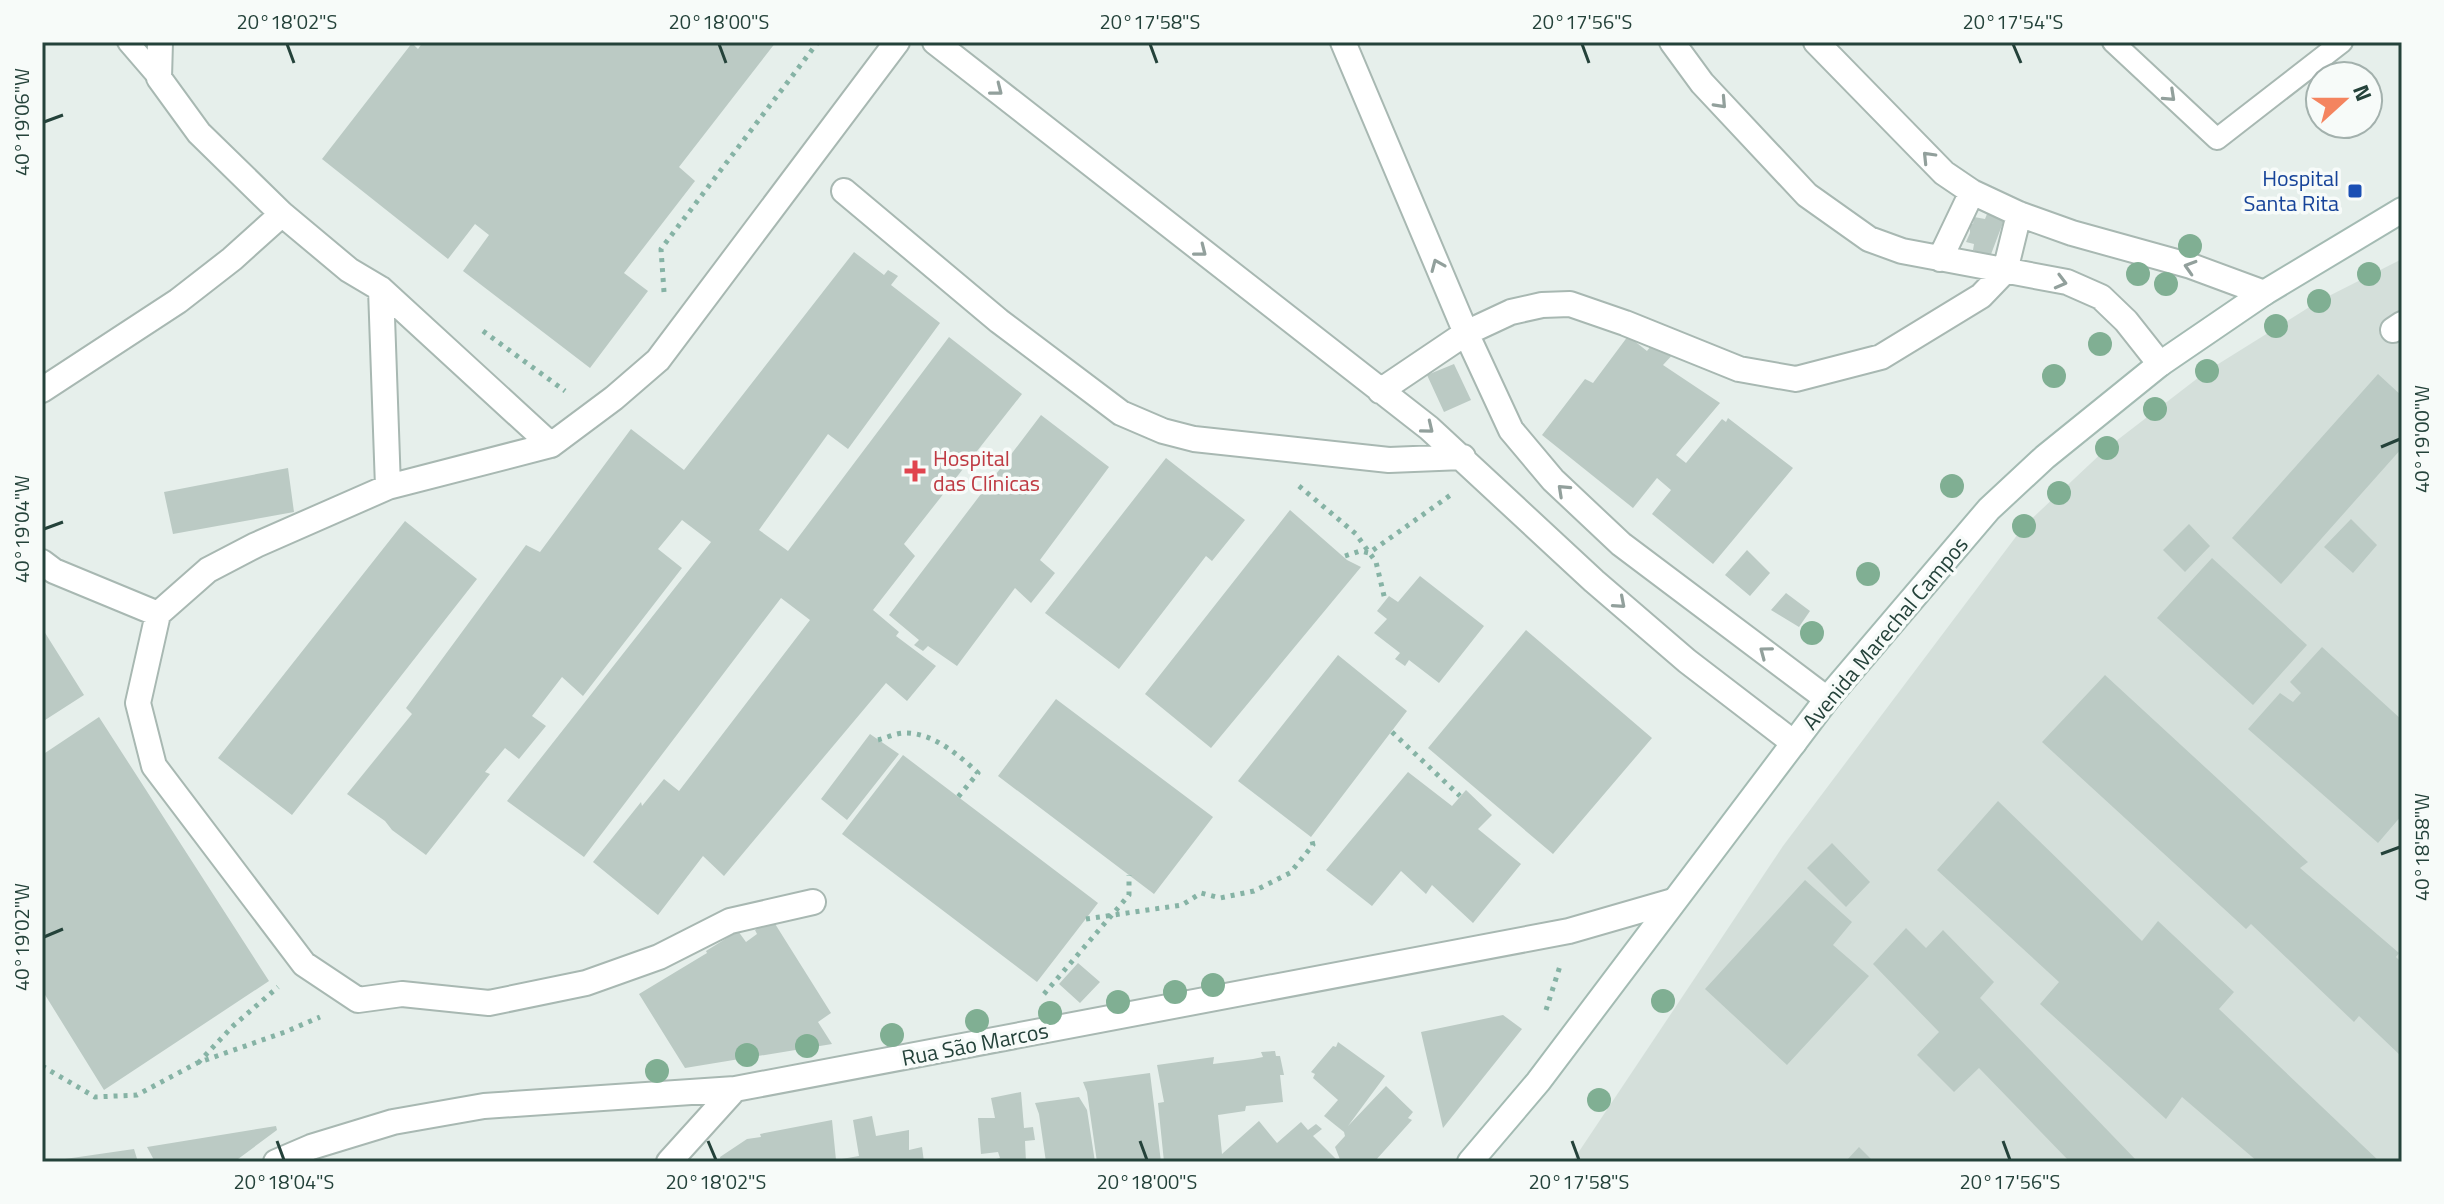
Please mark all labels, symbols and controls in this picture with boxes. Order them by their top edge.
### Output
text: 20°18'02"S [237,6,337,37]
text: 20°18'00"S [669,6,769,37]
text: 20°17'58"S [1100,6,1200,37]
text: 20°17'56"S [1532,6,1632,37]
text: 20°17'54"S [1963,6,2063,37]
north arrow [2304,60,2384,140]
text: 40°19'06"W [6,68,37,176]
text: N [2344,80,2381,106]
one-way arrow [988,81,1003,95]
one-way arrow [2161,86,2175,101]
one-way arrow [1711,93,1725,108]
one-way arrow [1923,152,1937,166]
place label: Hospital Santa Rita [2244,161,2339,220]
marker: Hospital Santa Rita [2346,182,2364,200]
one-way arrow [1192,241,1207,255]
one-way arrow [1431,259,1447,273]
one-way arrow [2184,260,2198,276]
one-way arrow [2054,272,2068,289]
text: 40°19'00"W [2406,385,2437,493]
one-way arrow [1419,418,1433,433]
place label: Hospital das Clínicas [933,441,1040,500]
marker: Hospital das Clínicas [904,460,926,482]
text: 40°19'04"W [6,475,37,583]
one-way arrow [1557,485,1572,499]
street label: Avenida Marechal Campos [1794,529,1976,737]
one-way arrow [1611,593,1626,608]
one-way arrow [1759,648,1774,662]
text: 40°18'58"W [2406,793,2437,901]
text: 40°19'02"W [6,883,37,991]
street label: Rua São Marcos [899,1013,1051,1075]
text: 20°18'04"S [234,1166,334,1197]
text: 20°18'02"S [666,1166,766,1197]
text: 20°18'00"S [1097,1166,1197,1197]
text: 20°17'58"S [1529,1166,1629,1197]
text: 20°17'56"S [1960,1166,2060,1197]

